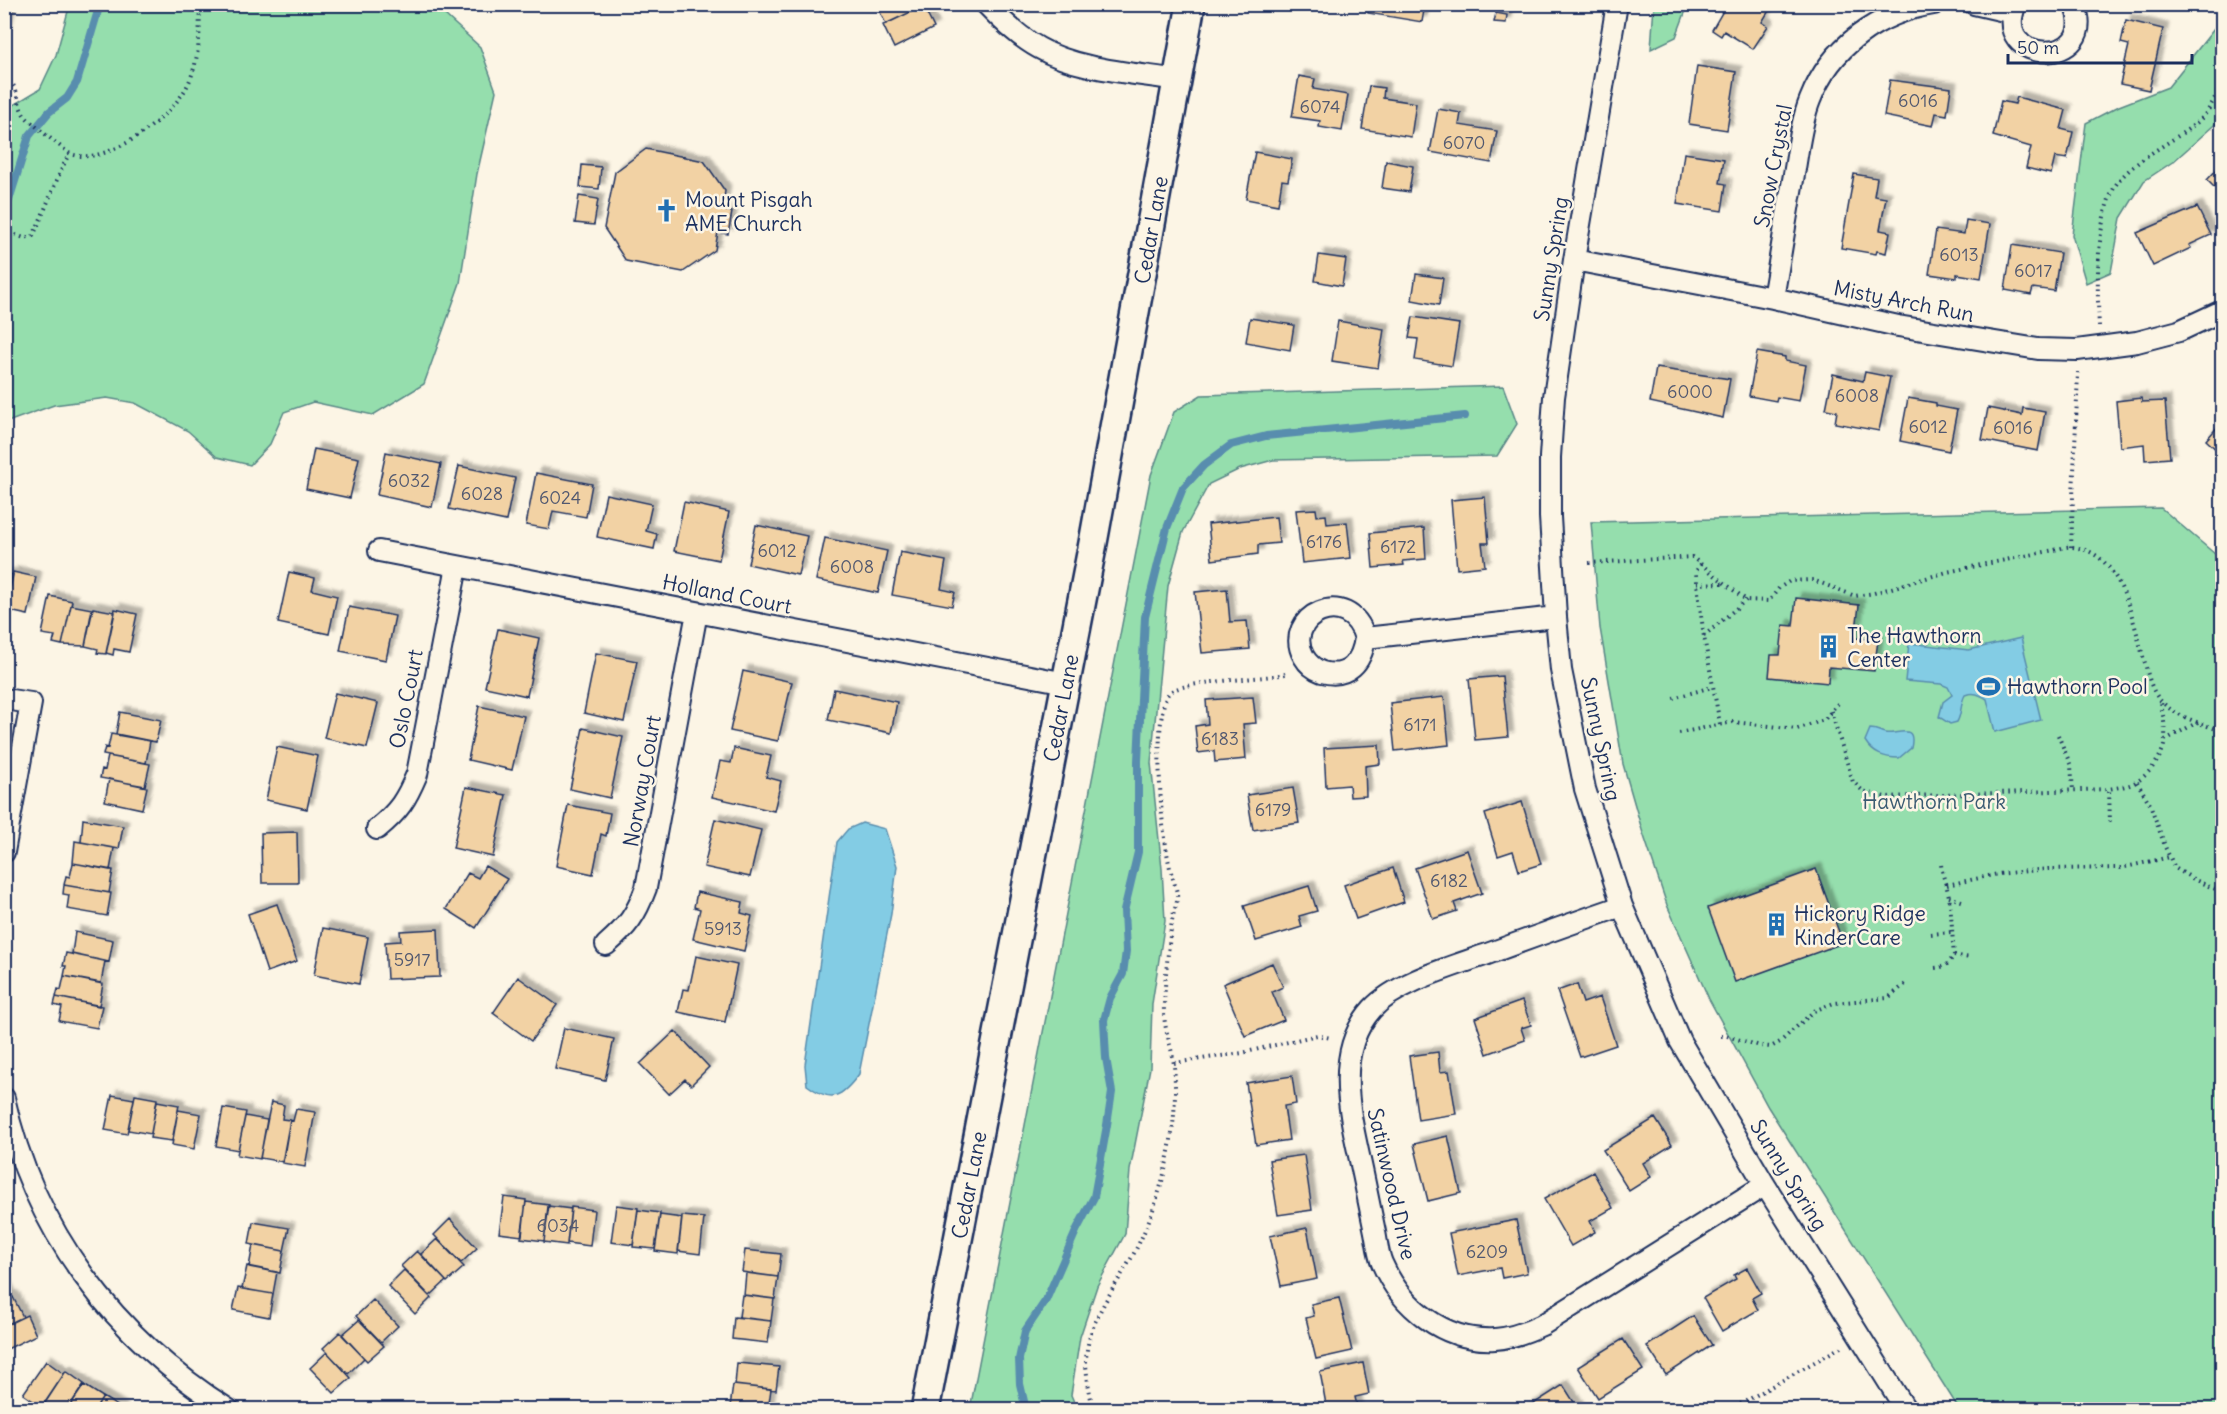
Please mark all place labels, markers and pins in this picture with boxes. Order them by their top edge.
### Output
place label: Mount Pisgah AME Church [685,186,813,237]
church icon: Mount Pisgah AME Church [654,198,680,224]
place label: The Hawthorn Center [1847,622,1982,673]
building icon: The Hawthorn Center [1816,634,1842,660]
sports icon: Hawthorn Pool [1976,673,2002,699]
place label: Hawthorn Pool [2007,673,2148,700]
place label: Hickory Ridge KinderCare [1794,900,1926,951]
building icon: Hickory Ridge KinderCare [1763,912,1789,938]

